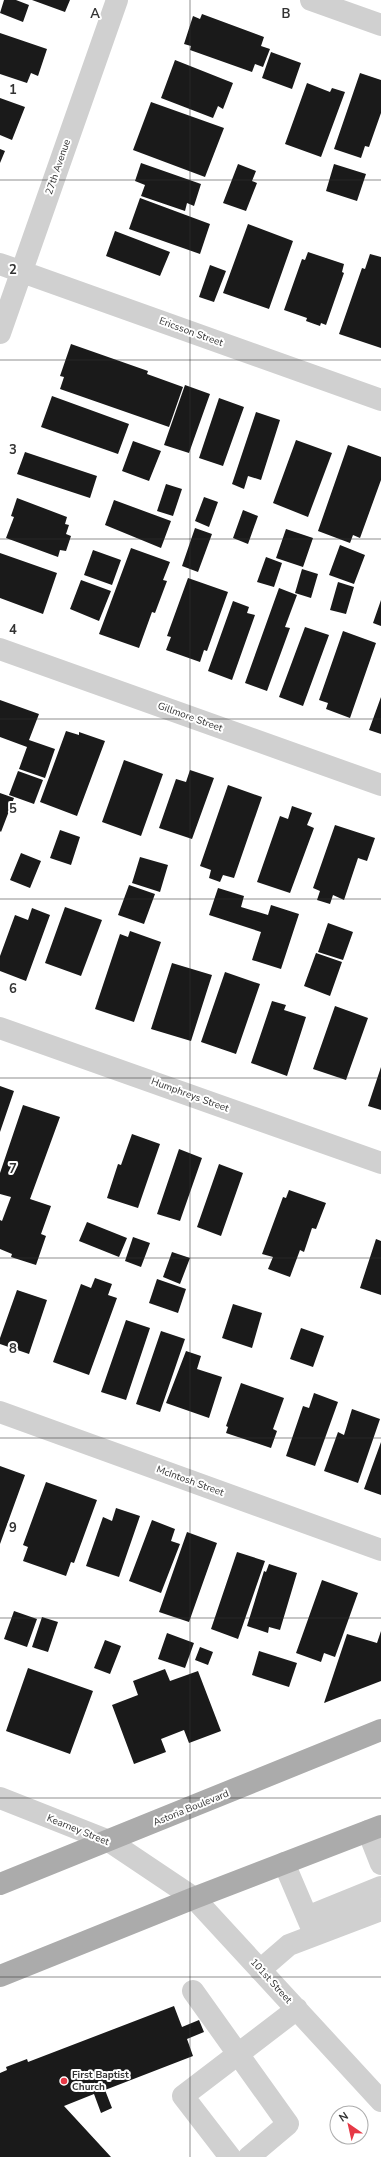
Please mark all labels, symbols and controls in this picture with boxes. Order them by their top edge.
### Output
text: A [90,5,100,23]
text: B [282,5,291,23]
text: 1 [9,81,17,99]
street label: 27th Avenue [42,137,74,197]
text: 2 [9,261,17,279]
street label: Ericsson Street [157,314,225,350]
text: 3 [9,441,17,459]
text: 4 [9,621,17,639]
street label: Gillmore Street [156,699,225,735]
text: 5 [9,800,17,818]
text: 6 [9,980,17,998]
street label: Humphreys Street [149,1074,231,1116]
text: 7 [9,1160,17,1178]
text: 8 [9,1340,17,1358]
street label: McIntosh Street [154,1462,226,1500]
text: 9 [9,1519,17,1537]
street label: Astoria Boulevard [151,1786,231,1830]
street label: Kearney Street [45,1811,112,1849]
street label: 101st Street [247,1955,295,2007]
place label: First Baptist Church [72,2068,129,2094]
marker: First Baptist Church [59,2076,69,2086]
north arrow [329,2105,369,2145]
text: N [336,2109,351,2126]

